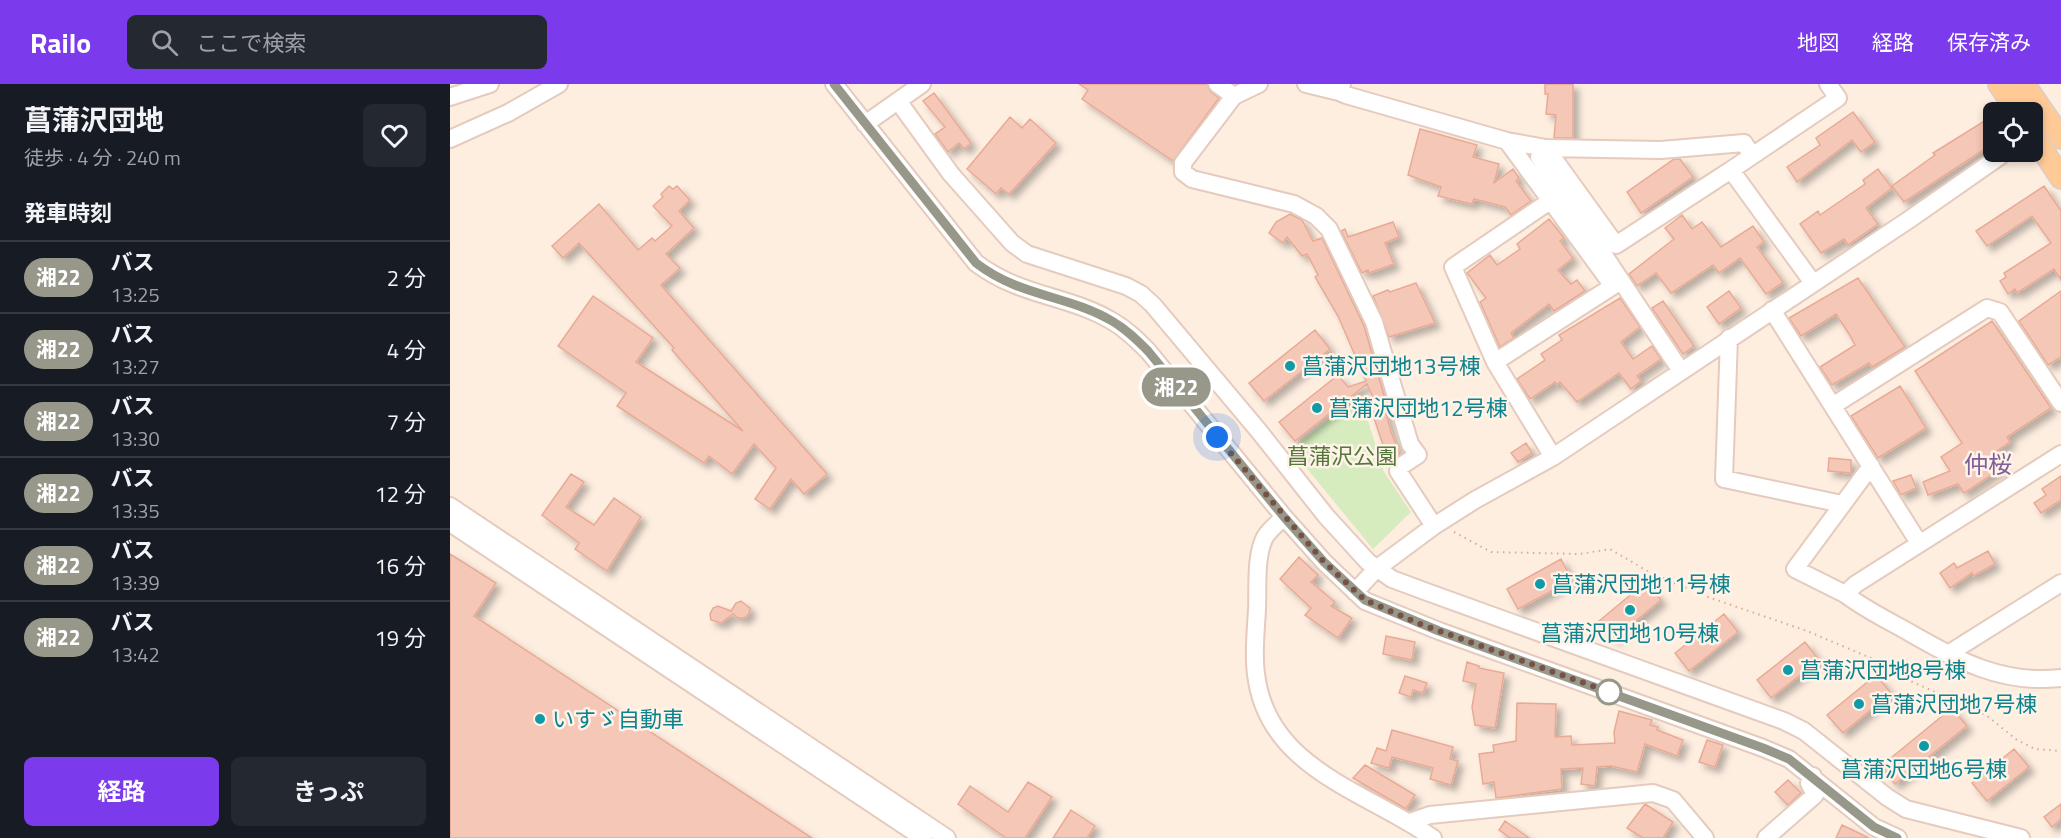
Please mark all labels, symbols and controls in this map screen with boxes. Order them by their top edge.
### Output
search box [127,15,547,69]
text: Railo [30,21,91,64]
icon: search [148,26,181,59]
text: ここで検索 [196,26,306,60]
text: 地図 [1797,26,1839,58]
text: 経路 [1872,26,1914,58]
text: 保存済み [1947,26,2031,58]
text: 菖蒲沢団地 [24,98,164,141]
map controls [1983,102,2043,162]
button: locate [1983,102,2043,162]
button: heart [363,104,426,167]
text: 徒歩 · 4 分 · 240 m [24,142,181,173]
text: 発車時刻 [24,196,112,230]
text: バス [111,245,155,279]
text: 湘22 [36,261,81,293]
text: 2 分 [387,261,426,295]
text: 13:25 [111,279,160,310]
text: バス [111,317,155,351]
text: 湘22 [36,333,81,365]
text: 4 分 [387,333,426,367]
place label: 菖蒲沢団地13号棟 [1302,349,1481,383]
text: 13:27 [111,351,160,382]
marker: 菖蒲沢団地13号棟 [1283,359,1297,373]
line badge: 湘22 [1142,368,1210,406]
text: 湘22 [1154,371,1198,403]
text: バス [111,389,155,423]
place label: 菖蒲沢団地12号棟 [1329,391,1508,425]
marker: 菖蒲沢団地12号棟 [1310,401,1324,415]
text: 湘22 [36,405,81,437]
text: 7 分 [387,405,426,439]
your location [1202,422,1232,452]
text: 13:30 [111,423,160,454]
park label: 菖蒲沢公園 [1287,439,1397,473]
district label: 仲桜 [1964,446,2012,482]
text: バス [111,461,155,495]
text: 湘22 [36,477,81,509]
text: 12 分 [375,477,426,511]
text: 13:35 [111,495,160,526]
text: バス [111,533,155,567]
text: 湘22 [36,549,81,581]
text: 16 分 [375,549,426,583]
text: 13:39 [111,567,160,598]
place label: 菖蒲沢団地11号棟 [1552,567,1731,601]
marker: 菖蒲沢団地11号棟 [1533,577,1547,591]
marker: 菖蒲沢団地10号棟 [1623,603,1637,617]
text: バス [111,605,155,639]
place label: 菖蒲沢団地10号棟 [1541,616,1719,650]
text: 湘22 [36,621,81,653]
text: 19 分 [375,621,426,655]
text: 13:42 [111,639,160,670]
place label: 菖蒲沢団地8号棟 [1800,653,1966,687]
marker: 菖蒲沢団地8号棟 [1781,663,1795,677]
unlabelled marker [1596,679,1622,705]
place label: 菖蒲沢団地7号棟 [1871,687,2037,721]
marker: 菖蒲沢団地7号棟 [1852,697,1866,711]
place label: いすゞ自動車 [552,702,684,736]
marker: いすゞ自動車 [533,712,547,726]
marker: 菖蒲沢団地6号棟 [1917,739,1931,753]
place label: 菖蒲沢団地6号棟 [1841,752,2007,786]
button: 経路 [24,757,219,826]
button: きっぷ [231,757,426,826]

